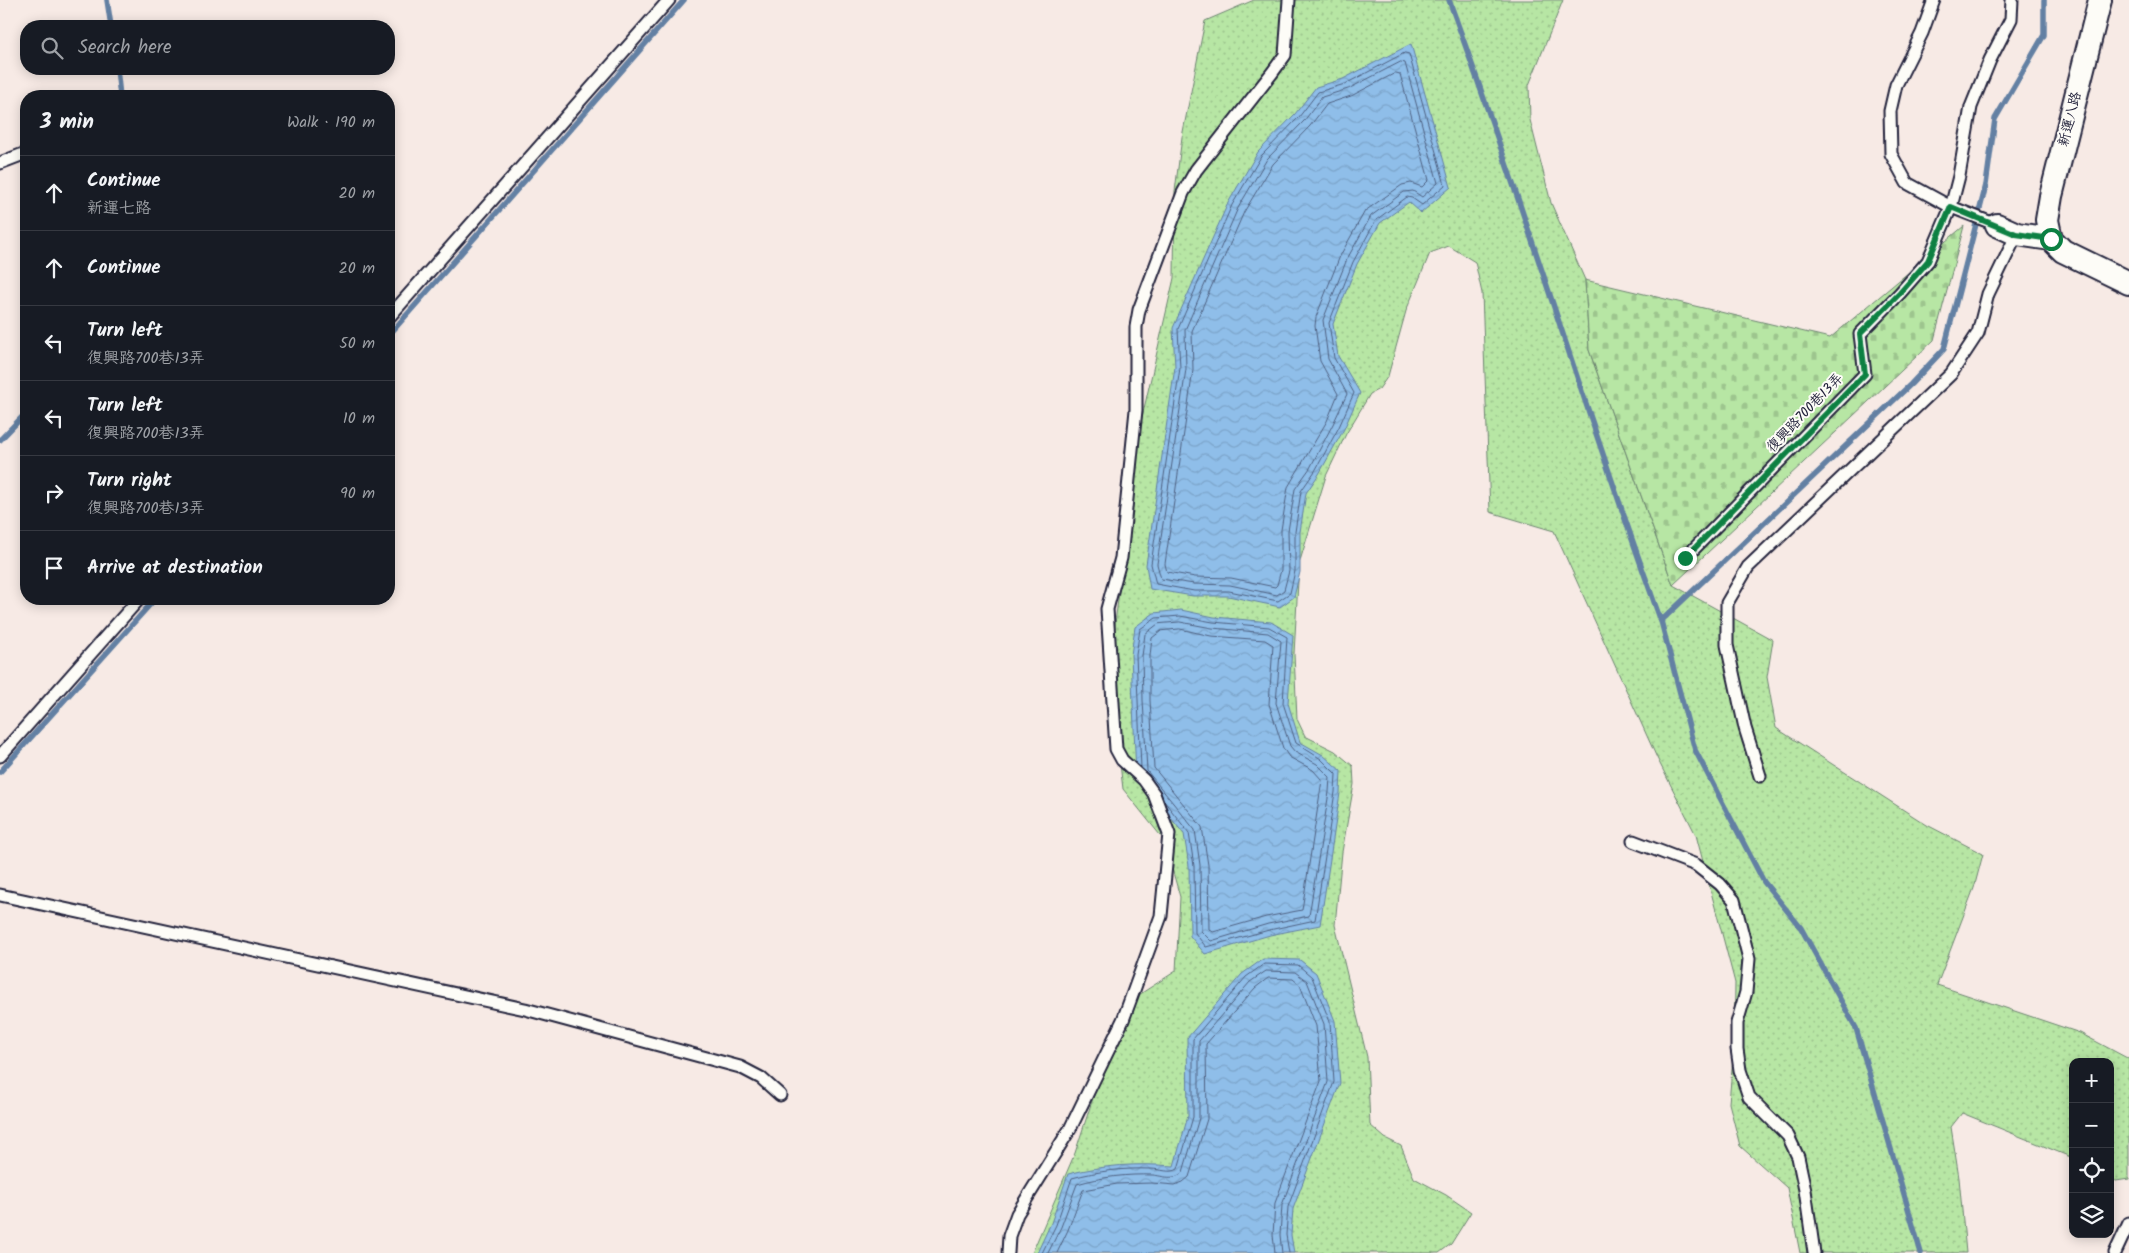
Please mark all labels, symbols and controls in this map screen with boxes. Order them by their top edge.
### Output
search box [20,20,395,75]
text: Search here [78,33,172,63]
icon: search [38,34,66,62]
street label: 新運八路 [2053,89,2087,149]
text: 3 min [40,106,94,139]
text: Walk · 190 m [287,110,375,135]
text: Continue [87,166,160,196]
icon: ahead [40,179,68,207]
text: 20 m [339,181,375,206]
text: 新運七路 [87,196,151,221]
route start [2040,228,2063,251]
text: Continue [87,253,160,283]
icon: ahead [40,254,68,282]
text: 20 m [339,256,375,281]
text: Turn left [87,316,162,346]
icon: left [40,329,68,357]
text: 50 m [339,331,375,356]
text: 復興路700巷13弄 [87,346,205,371]
street label: 復興路700巷13弄 [1761,368,1849,458]
text: Turn left [87,391,162,421]
icon: left [40,404,68,432]
text: 10 m [343,406,375,431]
text: 復興路700巷13弄 [87,421,205,446]
text: Turn right [87,466,172,496]
icon: right [40,479,68,507]
text: 90 m [340,481,375,506]
text: 復興路700巷13弄 [87,496,205,521]
route end [1674,547,1697,570]
text: Arrive at destination [87,553,263,583]
icon: arrive [40,554,68,582]
map controls [2069,1058,2114,1238]
button: + [2069,1058,2114,1103]
button: − [2069,1103,2114,1148]
button: locate [2069,1148,2114,1193]
button: layers [2069,1193,2114,1238]

